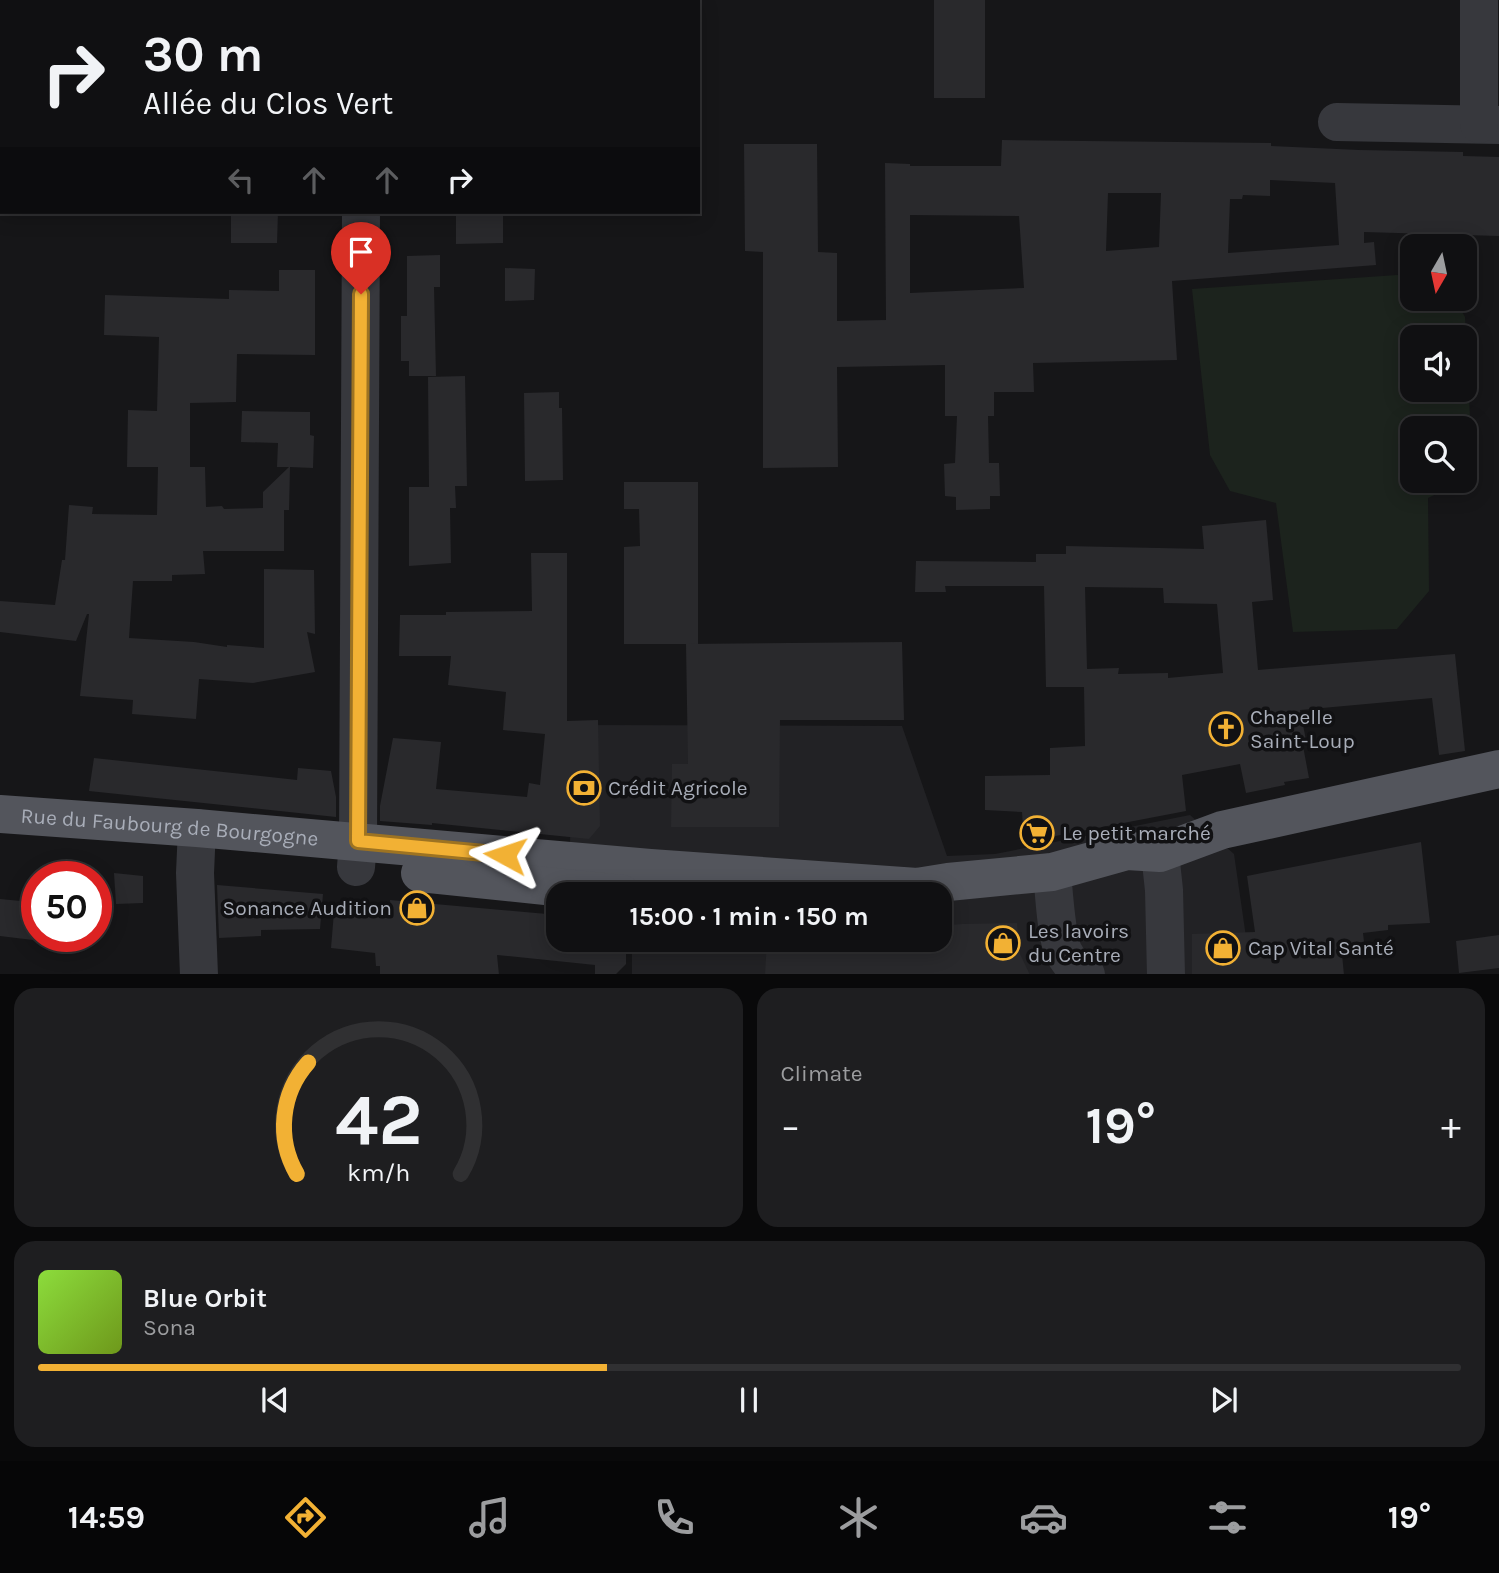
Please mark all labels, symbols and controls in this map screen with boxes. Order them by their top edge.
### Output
text: 30 m [143,26,263,83]
icon: right [28,28,119,119]
text: Allée du Clos Vert [143,85,393,122]
icon: left [222,161,260,199]
icon: ahead [295,161,333,199]
icon: ahead [368,161,406,199]
icon: right [441,161,479,199]
pin [331,222,391,294]
icon: arrive [342,233,380,271]
north arrow [1400,234,1477,312]
map controls [1400,234,1477,493]
button: sound [1400,325,1477,402]
button: search [1400,416,1477,493]
place label: Chapelle Saint-Loup [1250,705,1355,753]
church icon: Chapelle Saint-Loup [1207,710,1245,748]
bank icon: Crédit Agricole [565,769,603,807]
place label: Crédit Agricole [608,776,748,800]
street label: Rue du Faubourg de Bourgogne [20,803,319,851]
supermarket icon: Le petit marché [1018,814,1056,852]
position arrow [468,818,542,892]
place label: Le petit marché [1062,821,1211,845]
speed limit sign: 50 [21,861,112,952]
shop icon: Sonance Audition [398,889,436,927]
place label: Sonance Audition [223,896,392,920]
text: 15:00 · 1 min · 150 m [629,901,869,932]
place label: Les lavoirs du Centre [1028,919,1129,967]
shop icon: Les lavoirs du Centre [984,924,1022,962]
shop icon: Cap Vital Santé [1204,929,1242,967]
place label: Cap Vital Santé [1248,936,1394,960]
text: Climate [781,1060,863,1087]
text: 42 [335,1077,422,1162]
text: 19° [1086,1095,1156,1156]
text: − [781,1104,800,1149]
text: + [1441,1104,1461,1149]
text: km/h [347,1157,410,1186]
text: Blue Orbit [143,1283,267,1314]
text: Sona [143,1314,196,1341]
icon: previous [256,1381,294,1419]
icon: pause [730,1381,768,1419]
icon: next [1205,1381,1243,1419]
icon: directions [281,1493,330,1542]
icon: music [465,1493,514,1542]
icon: phone [650,1493,699,1542]
icon: climate [834,1493,883,1542]
icon: car [1019,1493,1068,1542]
icon: filters [1203,1493,1252,1542]
text: 14:59 [68,1499,145,1536]
text: 19° [1388,1499,1431,1536]

